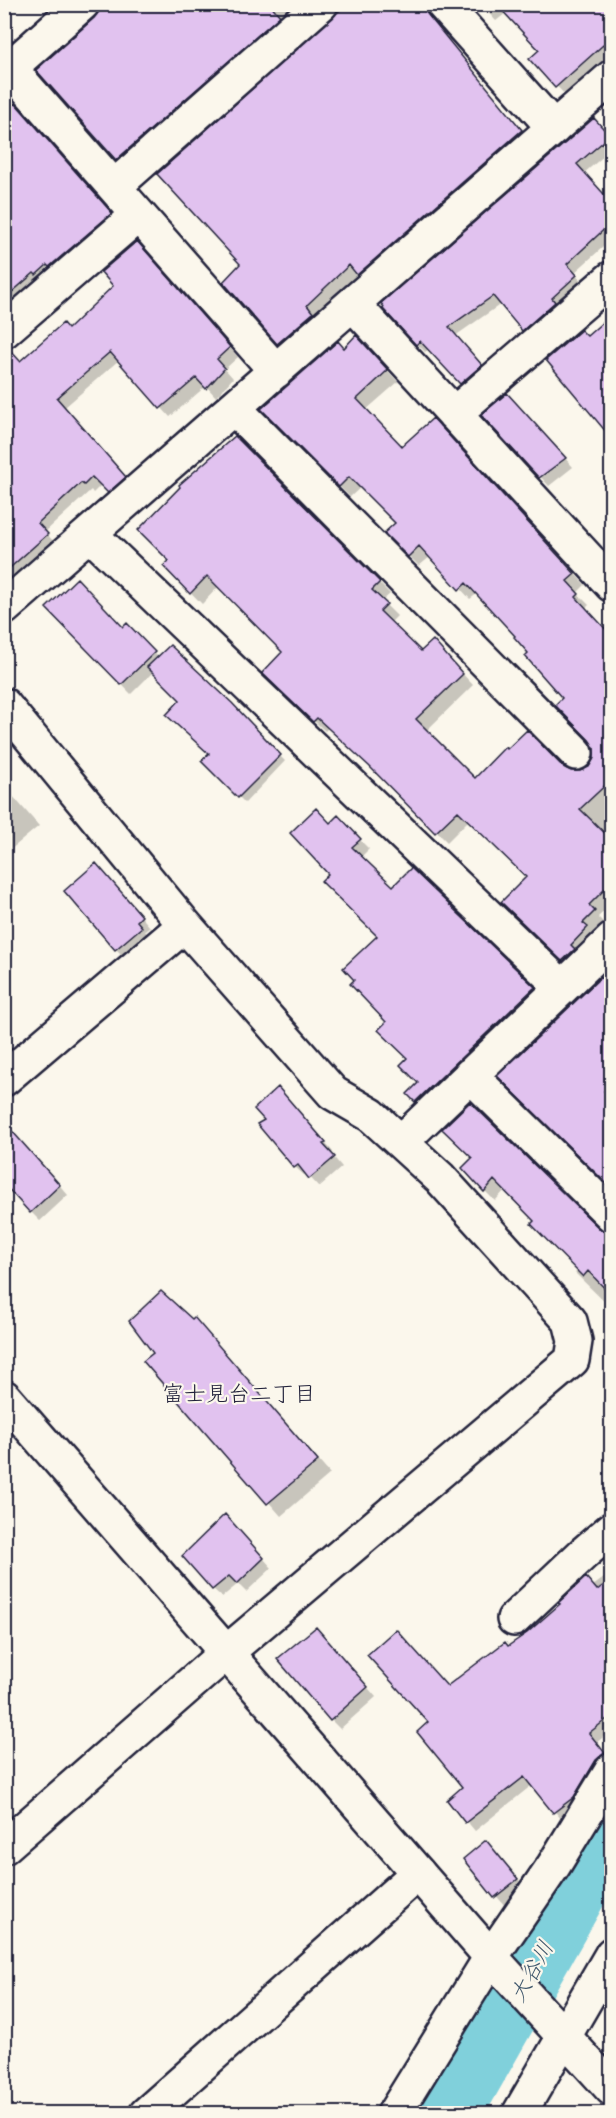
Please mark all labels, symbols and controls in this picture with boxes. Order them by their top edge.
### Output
district label: 富士見台二丁目 [162,1381,316,1412]
water label: 大谷川 [505,1936,564,2009]

